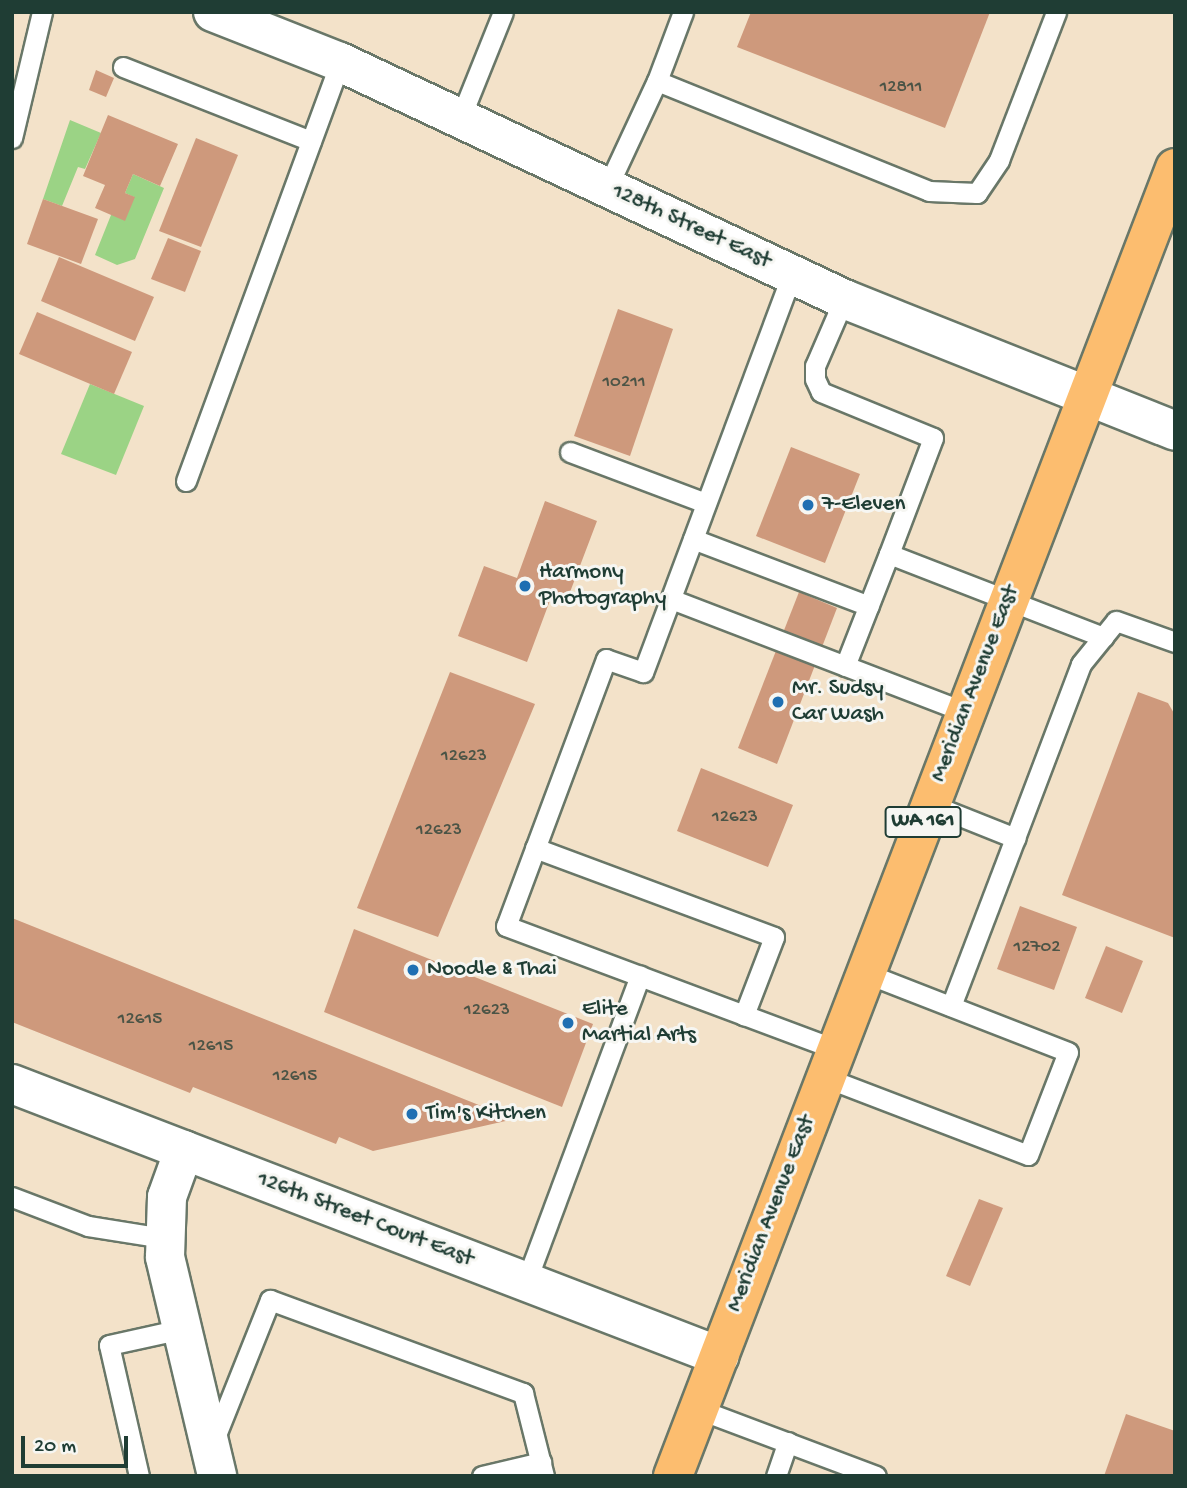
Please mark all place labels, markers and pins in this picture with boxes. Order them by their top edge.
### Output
place label: 7-Eleven [822,491,905,519]
marker: 7-Eleven [800,497,816,513]
place label: Harmony Photography [539,559,666,613]
marker: Harmony Photography [517,578,533,594]
place label: Mr. Sudsy Car Wash [792,675,884,729]
marker: Mr. Sudsy Car Wash [770,694,786,710]
place label: Noodle & Thai [427,956,557,984]
marker: Noodle & Thai [405,962,421,978]
place label: Elite Martial Arts [582,996,696,1050]
marker: Elite Martial Arts [560,1015,576,1031]
place label: Tim's Kitchen [426,1100,546,1128]
marker: Tim's Kitchen [404,1106,420,1122]

